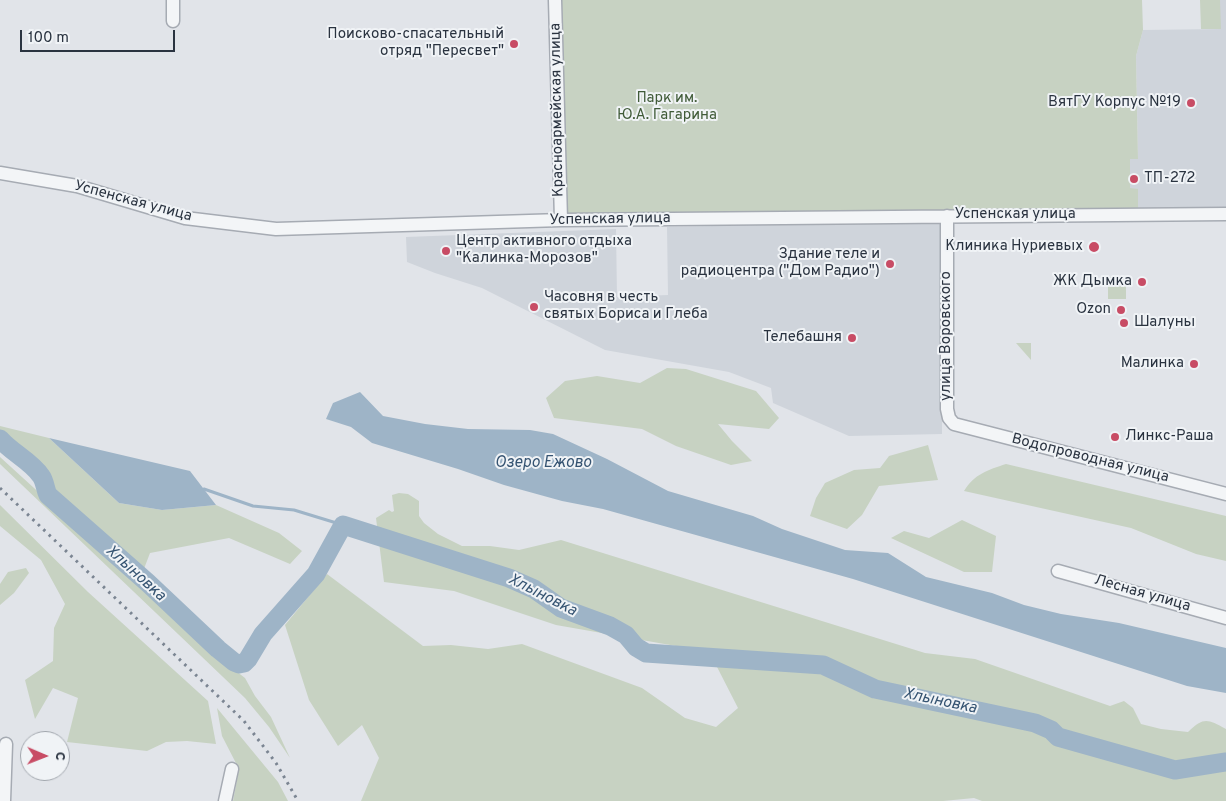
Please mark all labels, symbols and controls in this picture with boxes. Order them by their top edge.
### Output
scale bar [22,20,178,52]
street label: Красноармейская улица [547,23,569,197]
place label: Поисково-спасательный отряд "Пересвет" [327,26,504,61]
text: 100 m [28,29,69,48]
marker: Поисково-спасательный отряд "Пересвет" [508,38,520,50]
park label: Парк им. Ю.А. Гагарина [617,90,717,125]
place label: ВятГУ Корпус №19 [1048,94,1181,112]
marker: ВятГУ Корпус №19 [1185,97,1197,109]
place label: ТП-272 [1144,170,1196,188]
marker: ТП-272 [1128,173,1140,185]
street label: Успенская улица [72,178,194,226]
street label: Успенская улица [954,206,1076,224]
street label: Успенская улица [549,210,671,230]
place label: Центр активного отдыха "Калинка-Морозов" [456,233,632,268]
place label: Клиника Нуриевых [945,238,1083,256]
marker: Клиника Нуриевых [1087,240,1101,254]
marker: Центр активного отдыха "Калинка-Морозов" [440,245,452,257]
place label: Здание теле и радиоцентра ("Дом Радио") [681,246,880,281]
marker: Здание теле и радиоцентра ("Дом Радио") [884,258,896,270]
street label: улица Воровского [938,271,956,401]
place label: ЖК Дымка [1053,273,1132,291]
marker: ЖК Дымка [1136,276,1148,288]
place label: Часовня в честь святых Бориса и Глеба [544,289,708,324]
marker: Часовня в честь святых Бориса и Глеба [528,301,540,313]
place label: Ozon [1076,301,1111,319]
marker: Ozon [1115,304,1127,316]
place label: Шалуны [1134,314,1195,332]
marker: Шалуны [1118,317,1130,329]
place label: Телебашня [763,329,842,347]
marker: Телебашня [846,332,858,344]
place label: Малинка [1121,355,1184,373]
marker: Малинка [1188,358,1200,370]
place label: Линкс-Раша [1125,428,1213,446]
street label: Водопроводная улица [1009,431,1171,487]
marker: Линкс-Раша [1109,431,1121,443]
water label: Озеро Ежово [495,454,591,474]
water label: Хлыновка [101,542,169,606]
water label: Хлыновка [505,571,579,621]
street label: Лесная улица [1092,572,1192,616]
water label: Хлыновка [902,685,978,719]
north arrow [20,731,70,781]
text: С [51,752,68,761]

